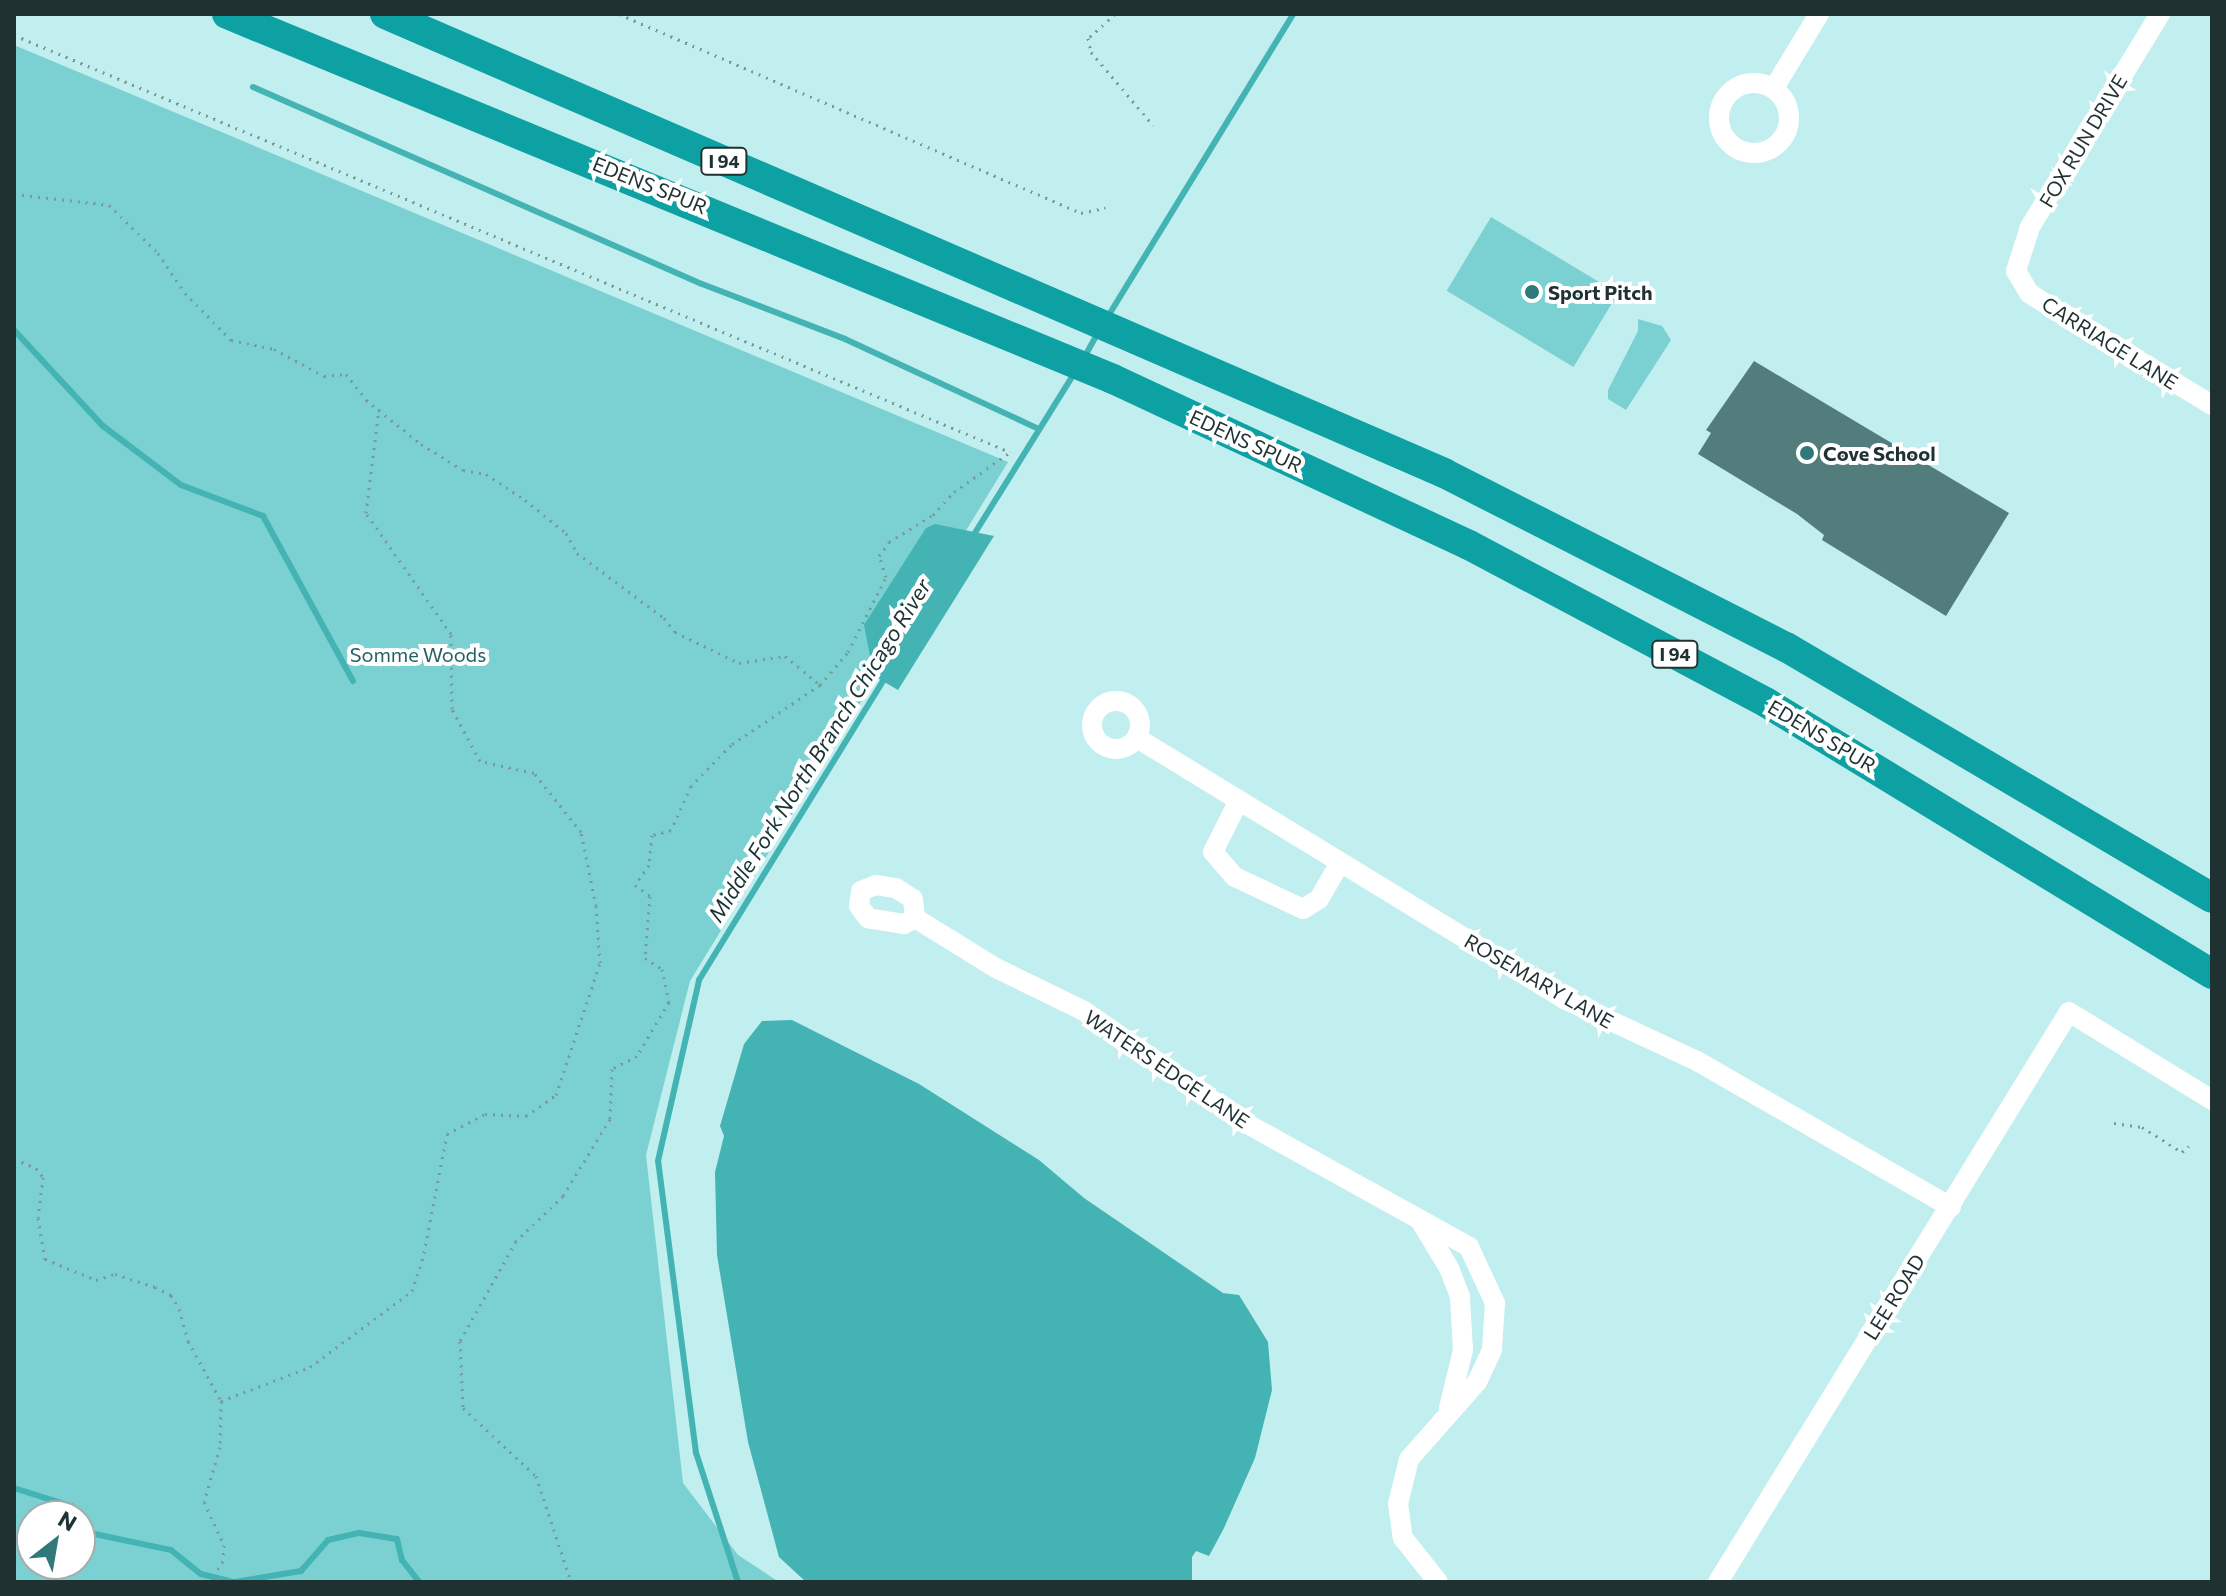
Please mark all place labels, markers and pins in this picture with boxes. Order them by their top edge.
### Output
place label: Sport Pitch [1548,280,1653,304]
marker: Sport Pitch [1523,283,1541,301]
place label: Cove School [1823,441,1936,465]
marker: Cove School [1798,444,1816,462]

